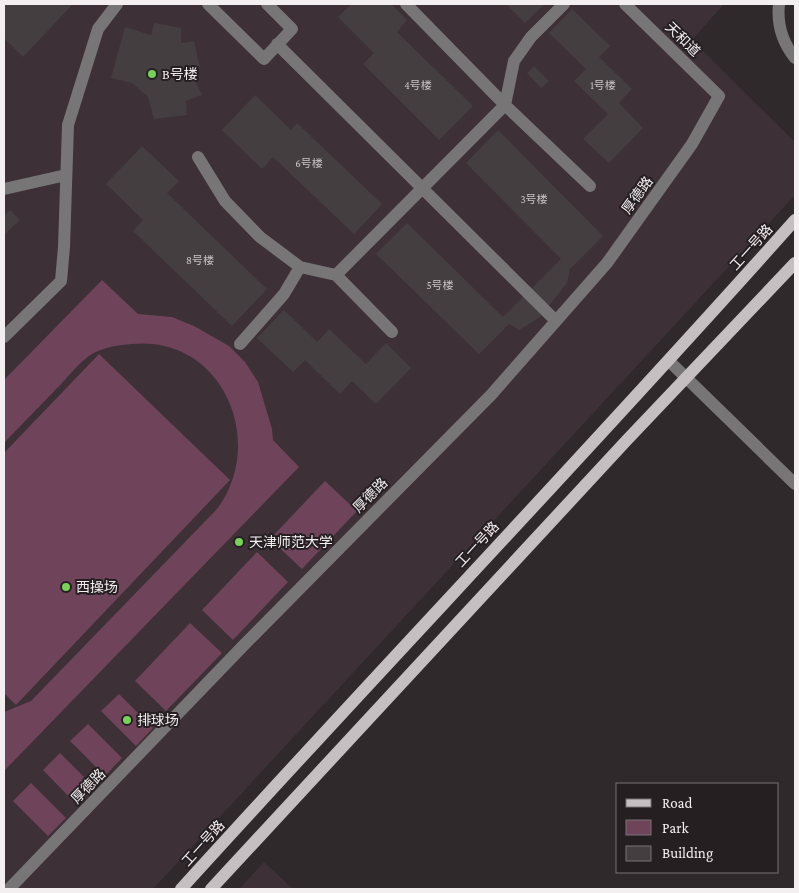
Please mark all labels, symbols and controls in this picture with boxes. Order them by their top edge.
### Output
street label: 天和道 [662,19,704,59]
place label: B号楼 [162,66,198,82]
marker: B号楼 [146,68,158,80]
house number: 4号楼 [404,79,432,91]
house number: 1号楼 [590,79,616,91]
house number: 6号楼 [295,157,323,169]
street label: 厚德路 [618,173,656,217]
house number: 3号楼 [520,193,548,205]
street label: 工一号路 [726,221,776,273]
house number: 8号楼 [186,254,214,266]
house number: 5号楼 [426,279,454,291]
street label: 厚德路 [349,474,391,516]
street label: 工一号路 [452,518,502,570]
place label: 天津师范大学 [249,534,333,550]
marker: 天津师范大学 [233,536,245,548]
place label: 西操场 [76,579,118,595]
marker: 西操场 [60,581,72,593]
place label: 排球场 [137,712,179,728]
marker: 排球场 [121,714,133,726]
street label: 厚德路 [68,765,108,807]
legend [616,783,779,873]
text: Road [662,795,693,811]
street label: 工一号路 [178,817,228,869]
text: Park [662,820,689,836]
text: Building [662,845,713,862]

